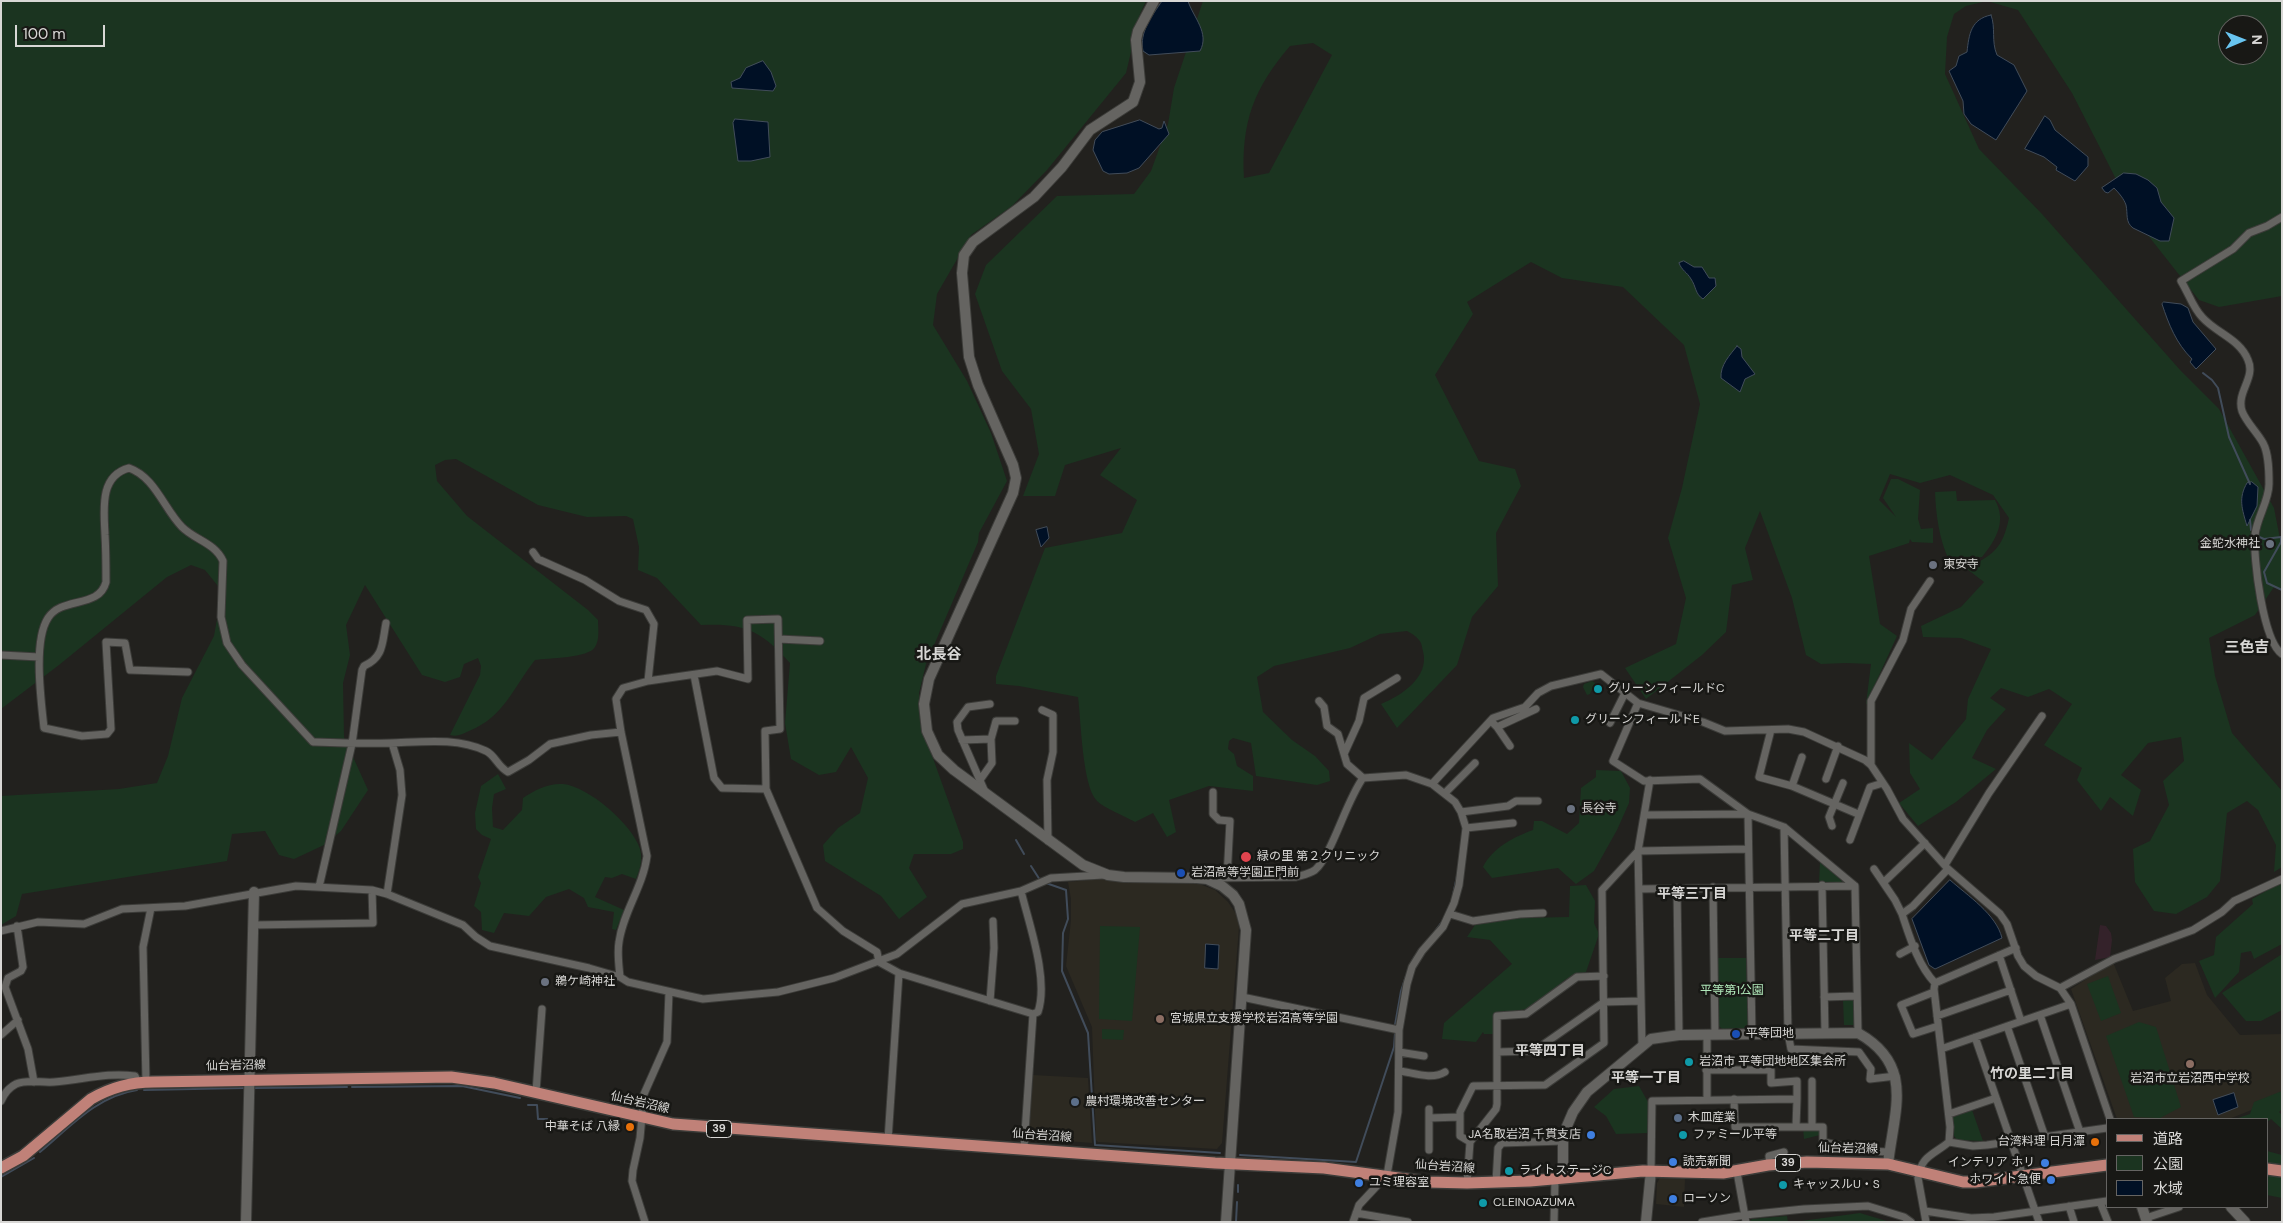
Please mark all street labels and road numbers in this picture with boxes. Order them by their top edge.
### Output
street label: 仙台岩沼線 [206,1058,266,1074]
street label: 仙台岩沼線 [609,1089,671,1117]
road number: 39 [706,1120,732,1138]
street label: 仙台岩沼線 [1012,1127,1072,1145]
street label: 仙台岩沼線 [1818,1141,1878,1157]
road number: 39 [1776,1154,1800,1172]
street label: 仙台岩沼線 [1415,1158,1475,1176]

